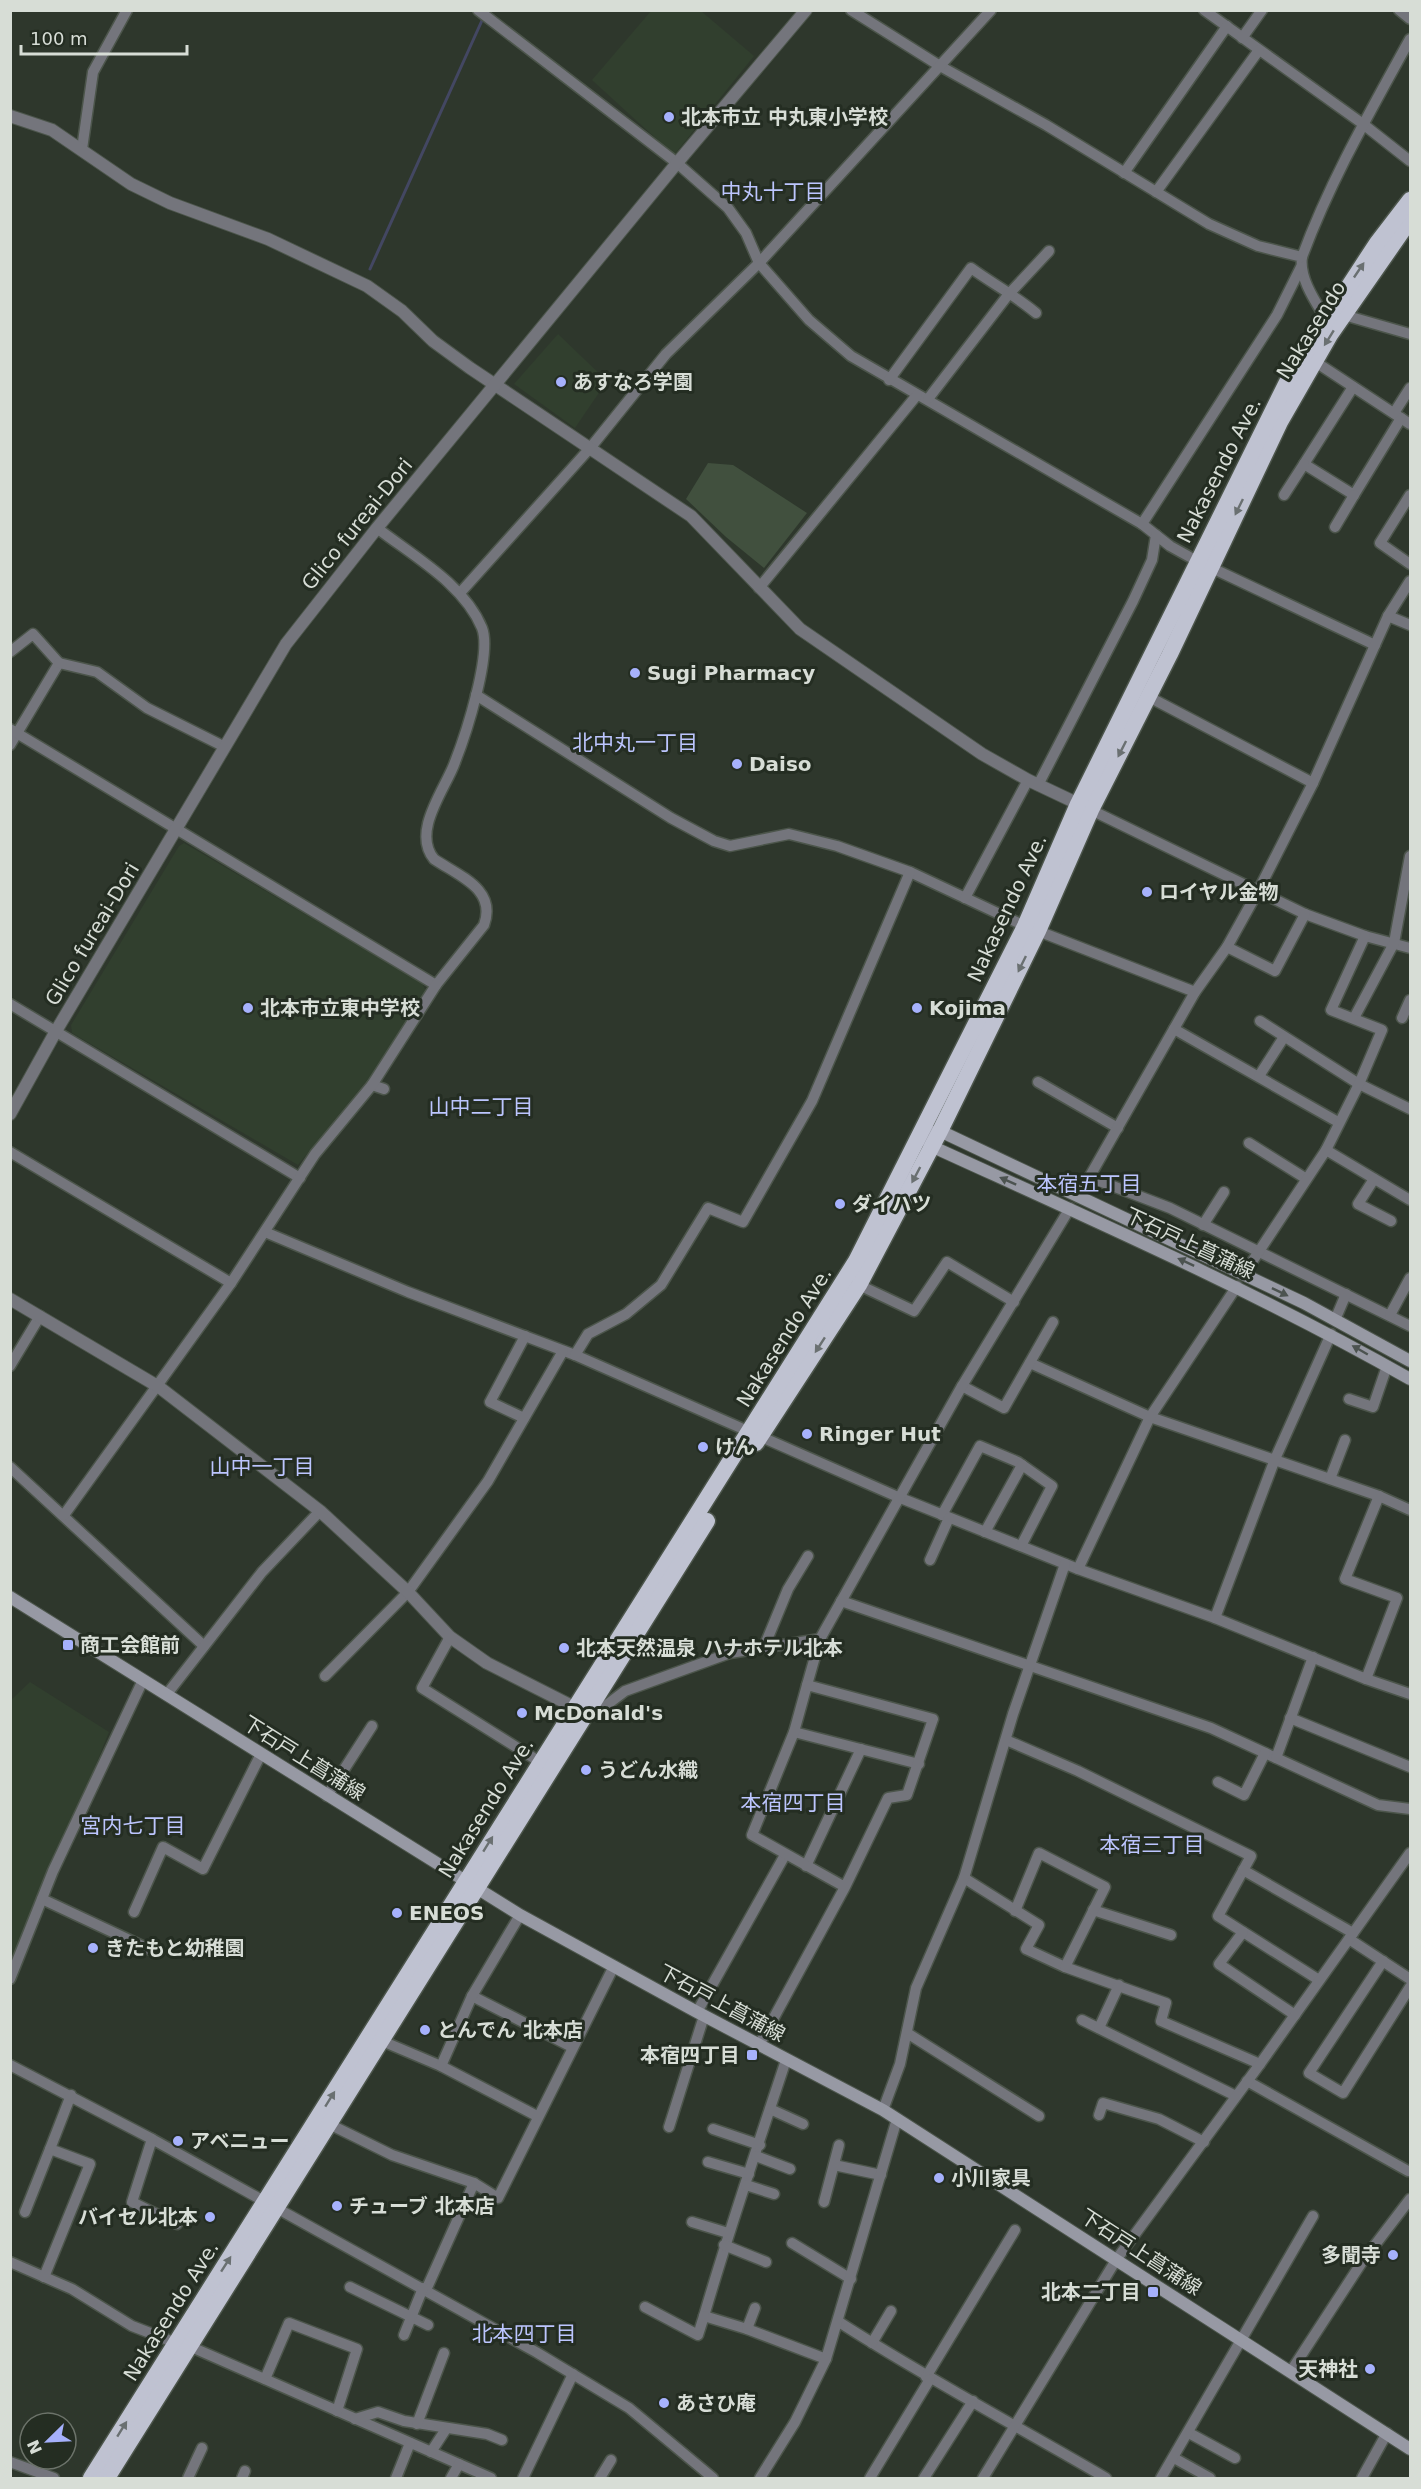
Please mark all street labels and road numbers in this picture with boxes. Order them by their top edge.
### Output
street label: Nakasendo [1271,277,1351,383]
street label: Nakasendo Ave. [1172,393,1266,547]
street label: Glico fureai-Dori [297,453,417,595]
street label: Nakasendo Ave. [962,830,1052,986]
street label: Glico fureai-Dori [40,858,144,1010]
street label: 下石戸上菖蒲線 [1121,1203,1259,1283]
street label: Nakasendo Ave. [731,1263,837,1411]
street label: 下石戸上菖蒲線 [238,1711,370,1805]
street label: Nakasendo Ave. [433,1734,539,1882]
street label: 下石戸上菖蒲線 [655,1960,789,2046]
street label: 下石戸上菖蒲線 [1076,2204,1206,2300]
street label: Nakasendo Ave. [118,2237,224,2385]

